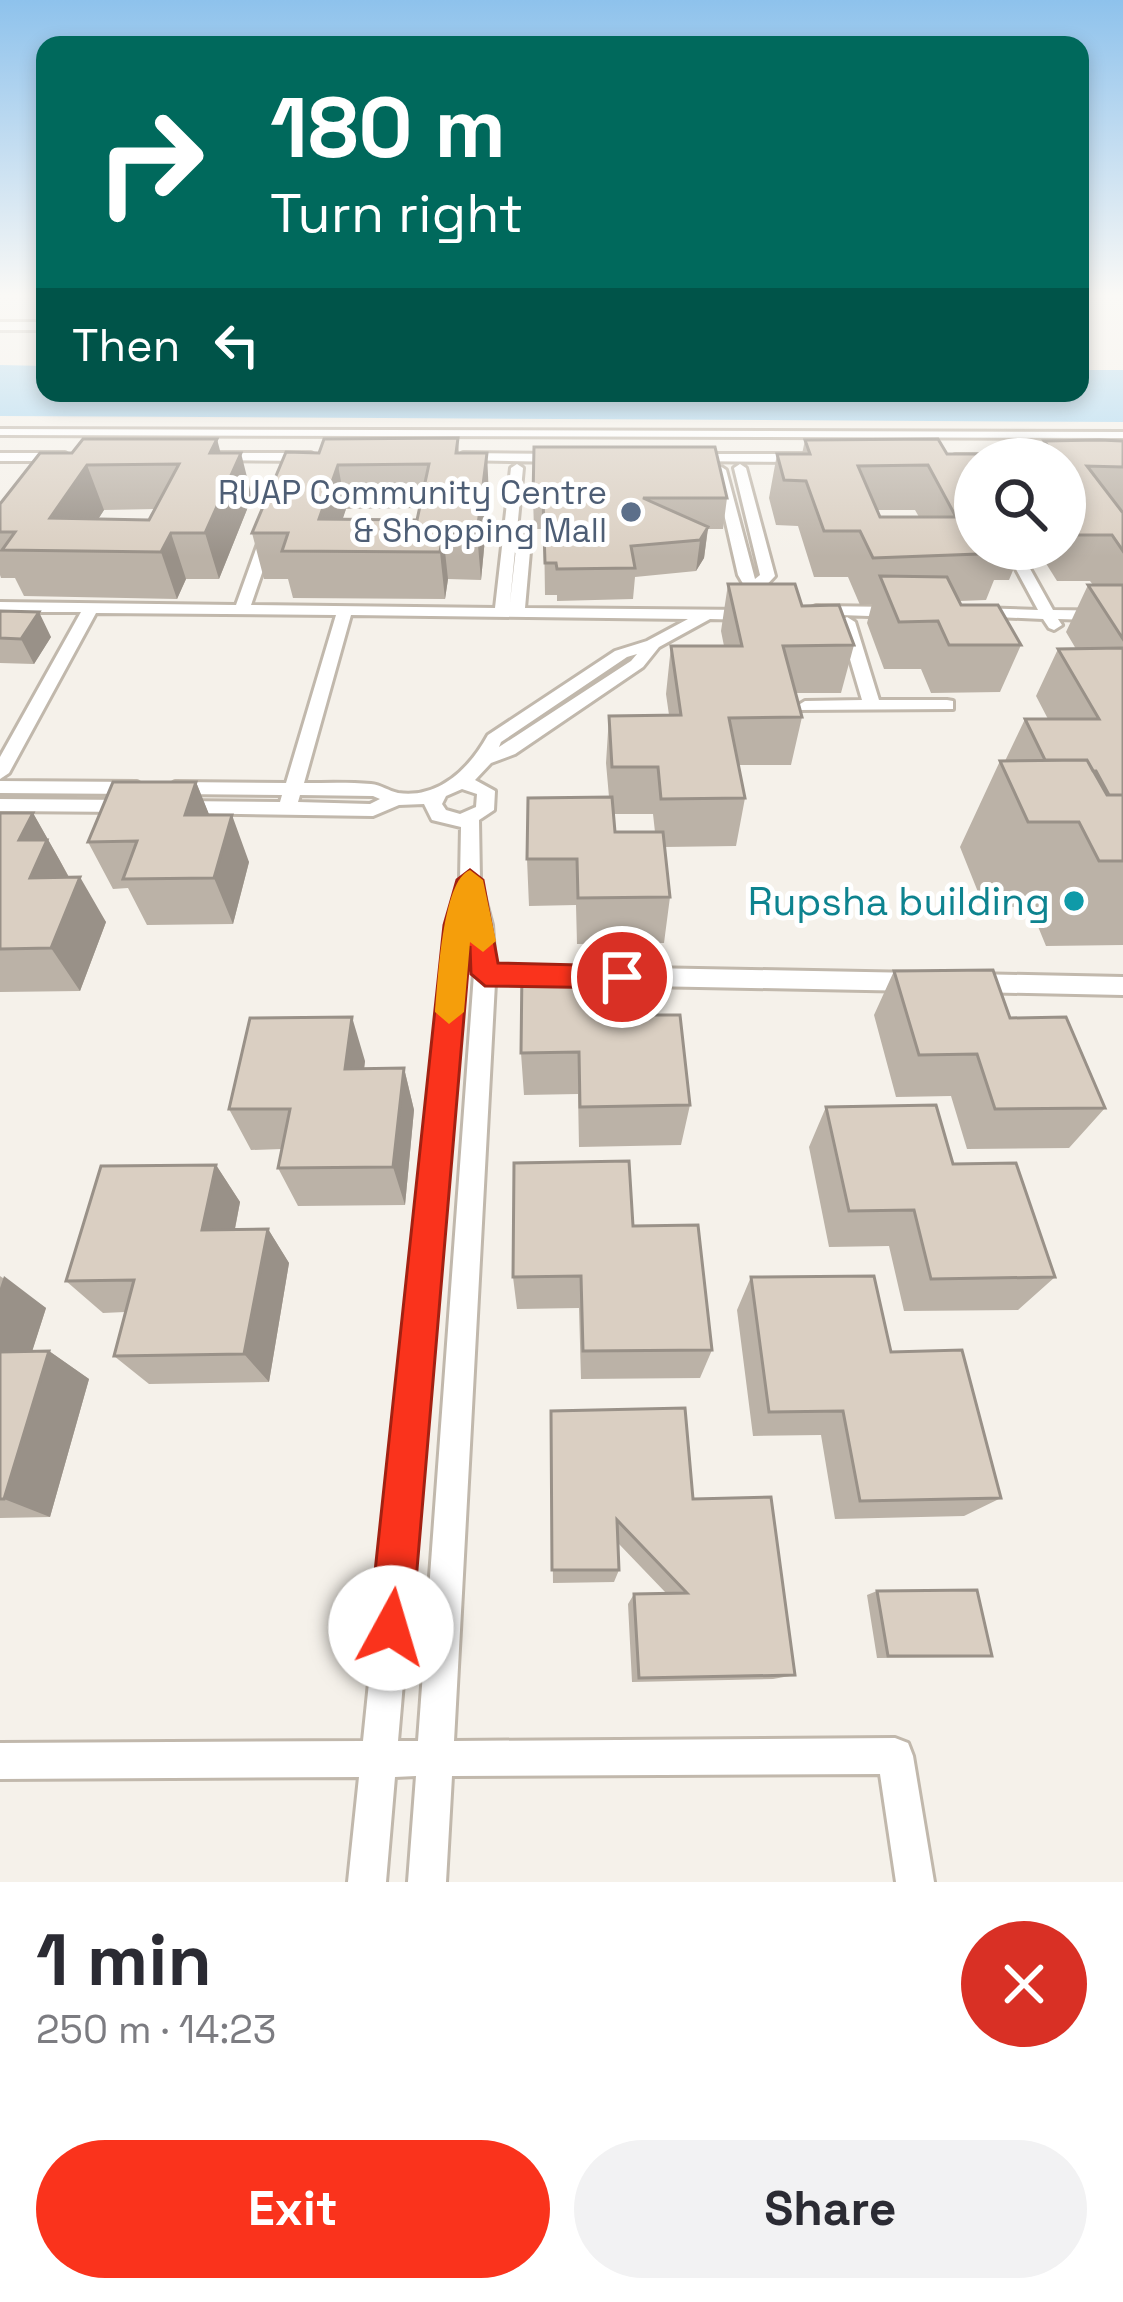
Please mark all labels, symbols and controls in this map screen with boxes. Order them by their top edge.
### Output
text: 180 m [270,74,506,182]
icon: right [72,84,228,240]
text: Turn right [270,179,523,248]
icon: left [204,312,270,378]
text: Then [72,317,180,374]
map controls [954,438,1086,570]
button: search [954,438,1086,570]
place label: RUAP Community Centre & Shopping Mall [218,472,607,552]
marker: RUAP Community Centre & Shopping Mall [618,499,644,525]
place label: Rupsha building [748,877,1050,926]
marker: Rupsha building [1061,888,1087,914]
pin [571,926,673,1028]
icon: arrive [589,944,655,1010]
position arrow [328,1565,454,1691]
text: 1 min [36,1914,212,2006]
button: close [961,1921,1087,2047]
text: 250 m · 14:23 [36,2005,276,2054]
button: Exit [36,2140,550,2278]
button: Share [574,2140,1087,2278]

